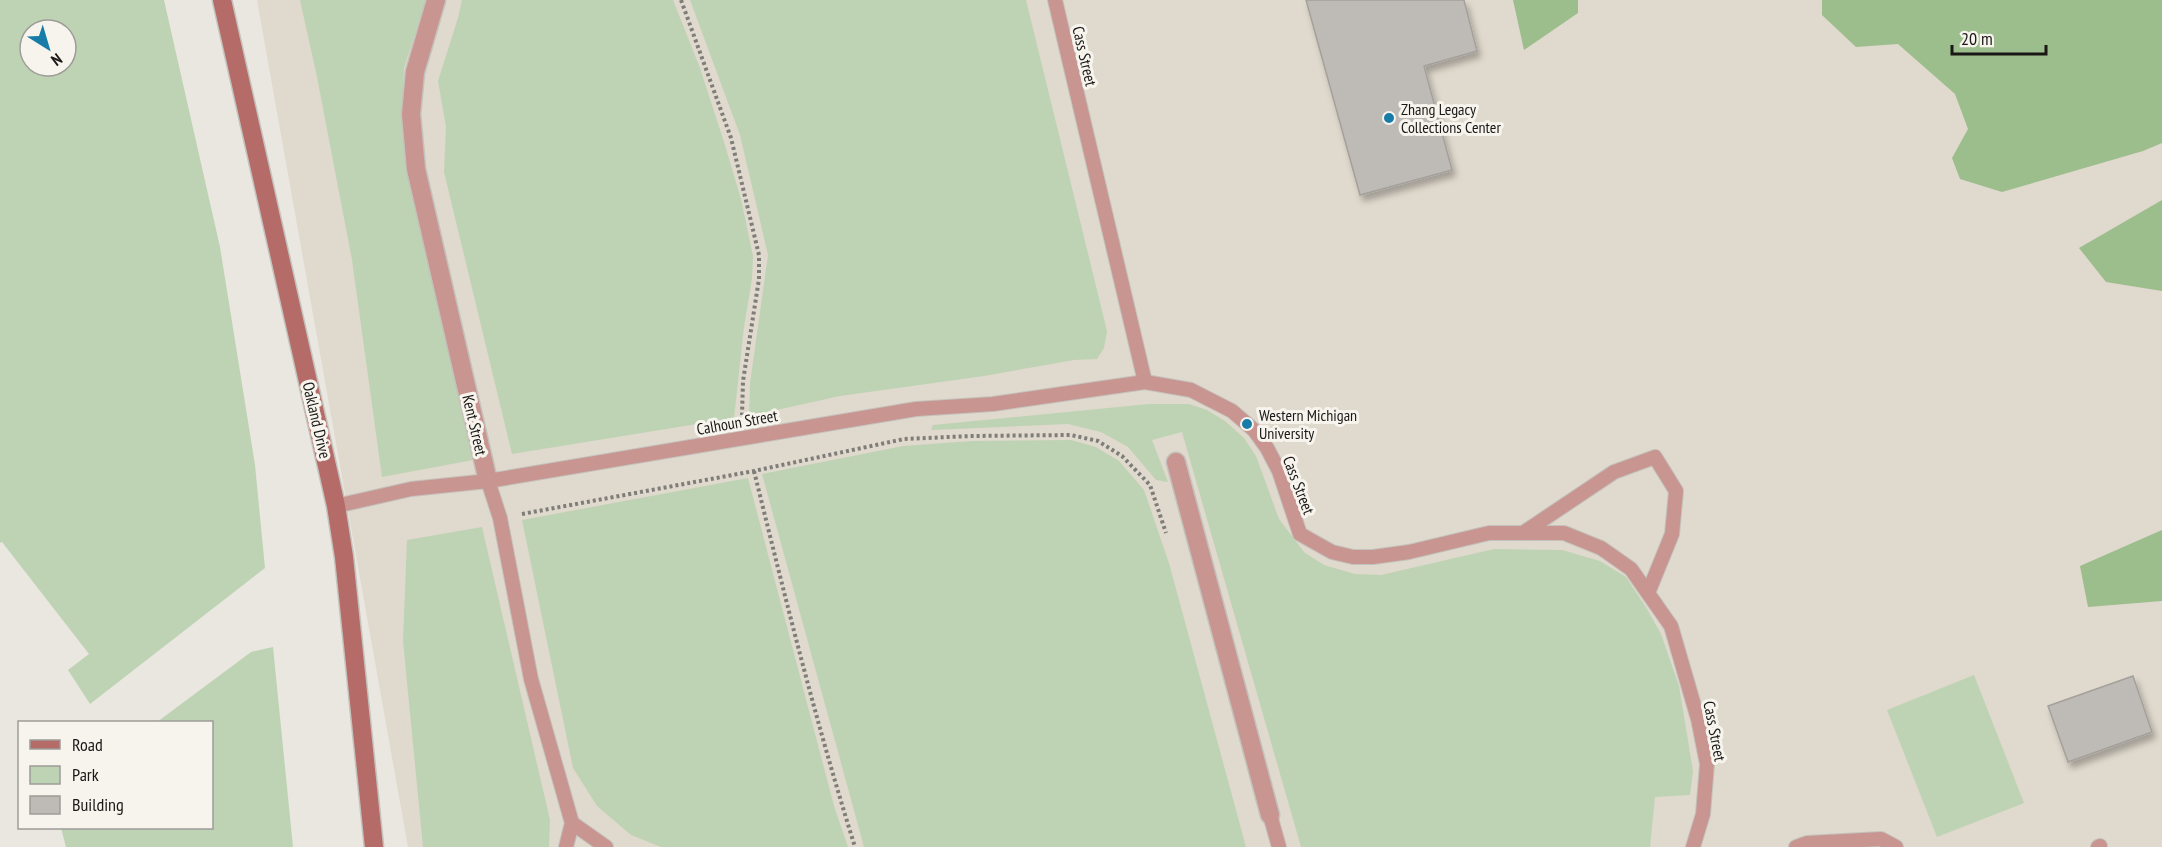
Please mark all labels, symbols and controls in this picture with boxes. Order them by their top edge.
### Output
north arrow [18,18,78,78]
scale bar [1952,18,2046,56]
street label: Cass Street [1068,24,1102,88]
text: 20 m [1961,27,1993,50]
text: N [48,49,66,71]
place label: Zhang Legacy Collections Center [1401,99,1501,137]
marker: Zhang Legacy Collections Center [1382,111,1396,125]
street label: Oakland Drive [298,380,336,460]
street label: Kent Street [458,393,492,458]
street label: Calhoun Street [695,405,780,439]
place label: Western Michigan University [1259,405,1357,443]
marker: Western Michigan University [1240,417,1254,431]
street label: Cass Street [1279,453,1319,518]
street label: Cass Street [1699,699,1731,763]
legend [18,721,213,829]
text: Road [72,733,103,756]
text: Park [72,763,99,786]
text: Building [72,793,124,816]

